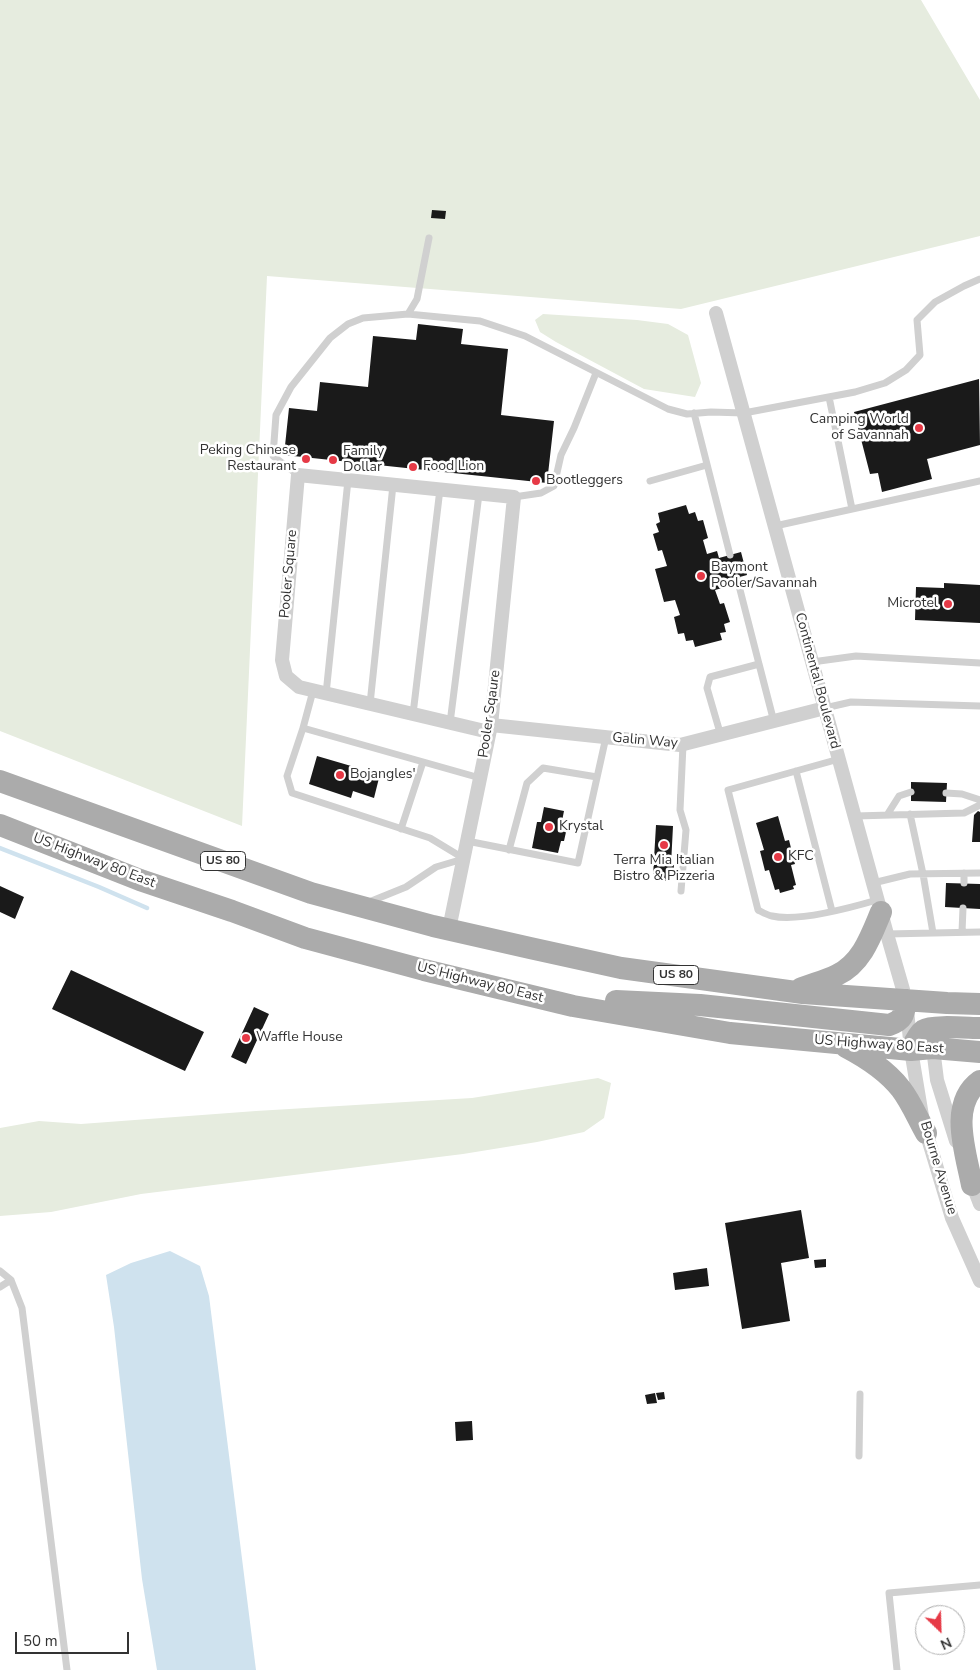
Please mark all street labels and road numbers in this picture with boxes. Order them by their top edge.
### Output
street label: Pooler Square [277,529,301,619]
street label: Continental Boulevard [791,611,843,751]
street label: Pooler Sqaure [476,669,504,759]
street label: Galin Way [612,730,678,752]
street label: US Highway 80 East [30,830,158,892]
road number: US 80 [200,851,246,870]
street label: US Highway 80 East [415,959,545,1007]
road number: US 80 [654,966,698,984]
street label: US Highway 80 East [814,1032,944,1058]
street label: Bourne Avenue [916,1119,960,1217]

